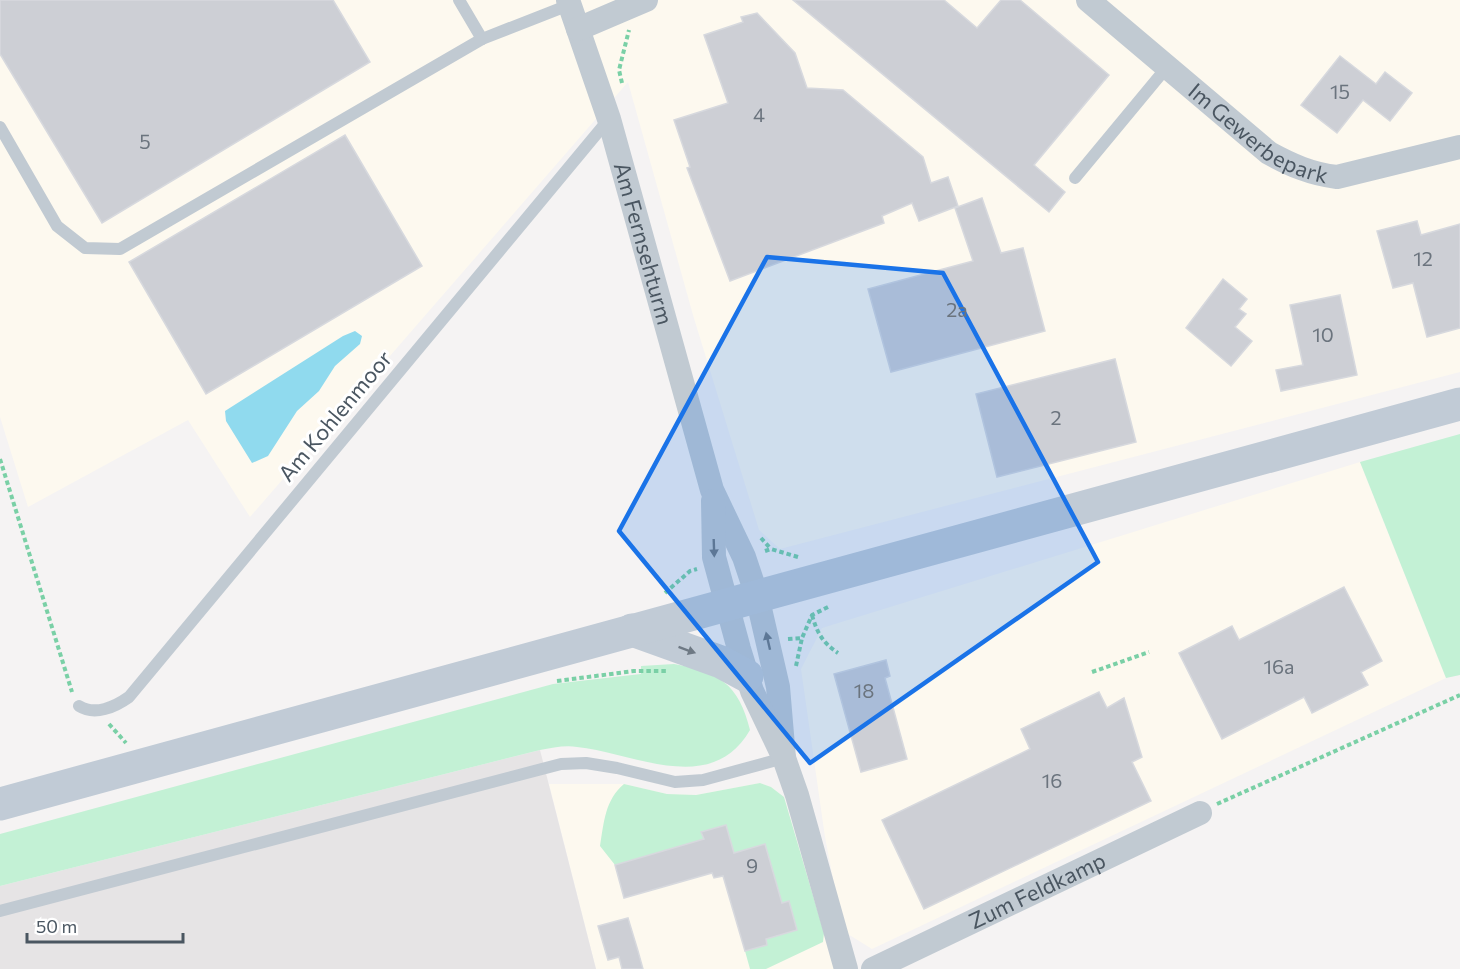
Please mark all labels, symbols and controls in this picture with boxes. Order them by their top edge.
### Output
street label: Im Gewerbepark [1183,77,1331,188]
house number: 15 [1330,79,1350,103]
house number: 4 [753,102,765,126]
house number: 5 [139,129,151,153]
street label: Am Fernsehturm [609,159,679,328]
house number: 12 [1413,246,1433,270]
house number: 2a [946,297,968,321]
house number: 10 [1312,322,1334,346]
street label: Am Kohlenmoor [272,345,397,487]
house number: 2 [1050,405,1062,429]
one-way arrow [710,538,719,557]
one-way arrow [763,632,773,650]
one-way arrow [679,645,697,655]
house number: 16a [1263,654,1295,678]
house number: 18 [854,678,874,702]
house number: 16 [1042,768,1062,792]
street label: Zum Feldkamp [964,846,1110,934]
house number: 9 [746,853,758,877]
scale bar [27,906,183,944]
text: 50 m [36,915,77,937]

